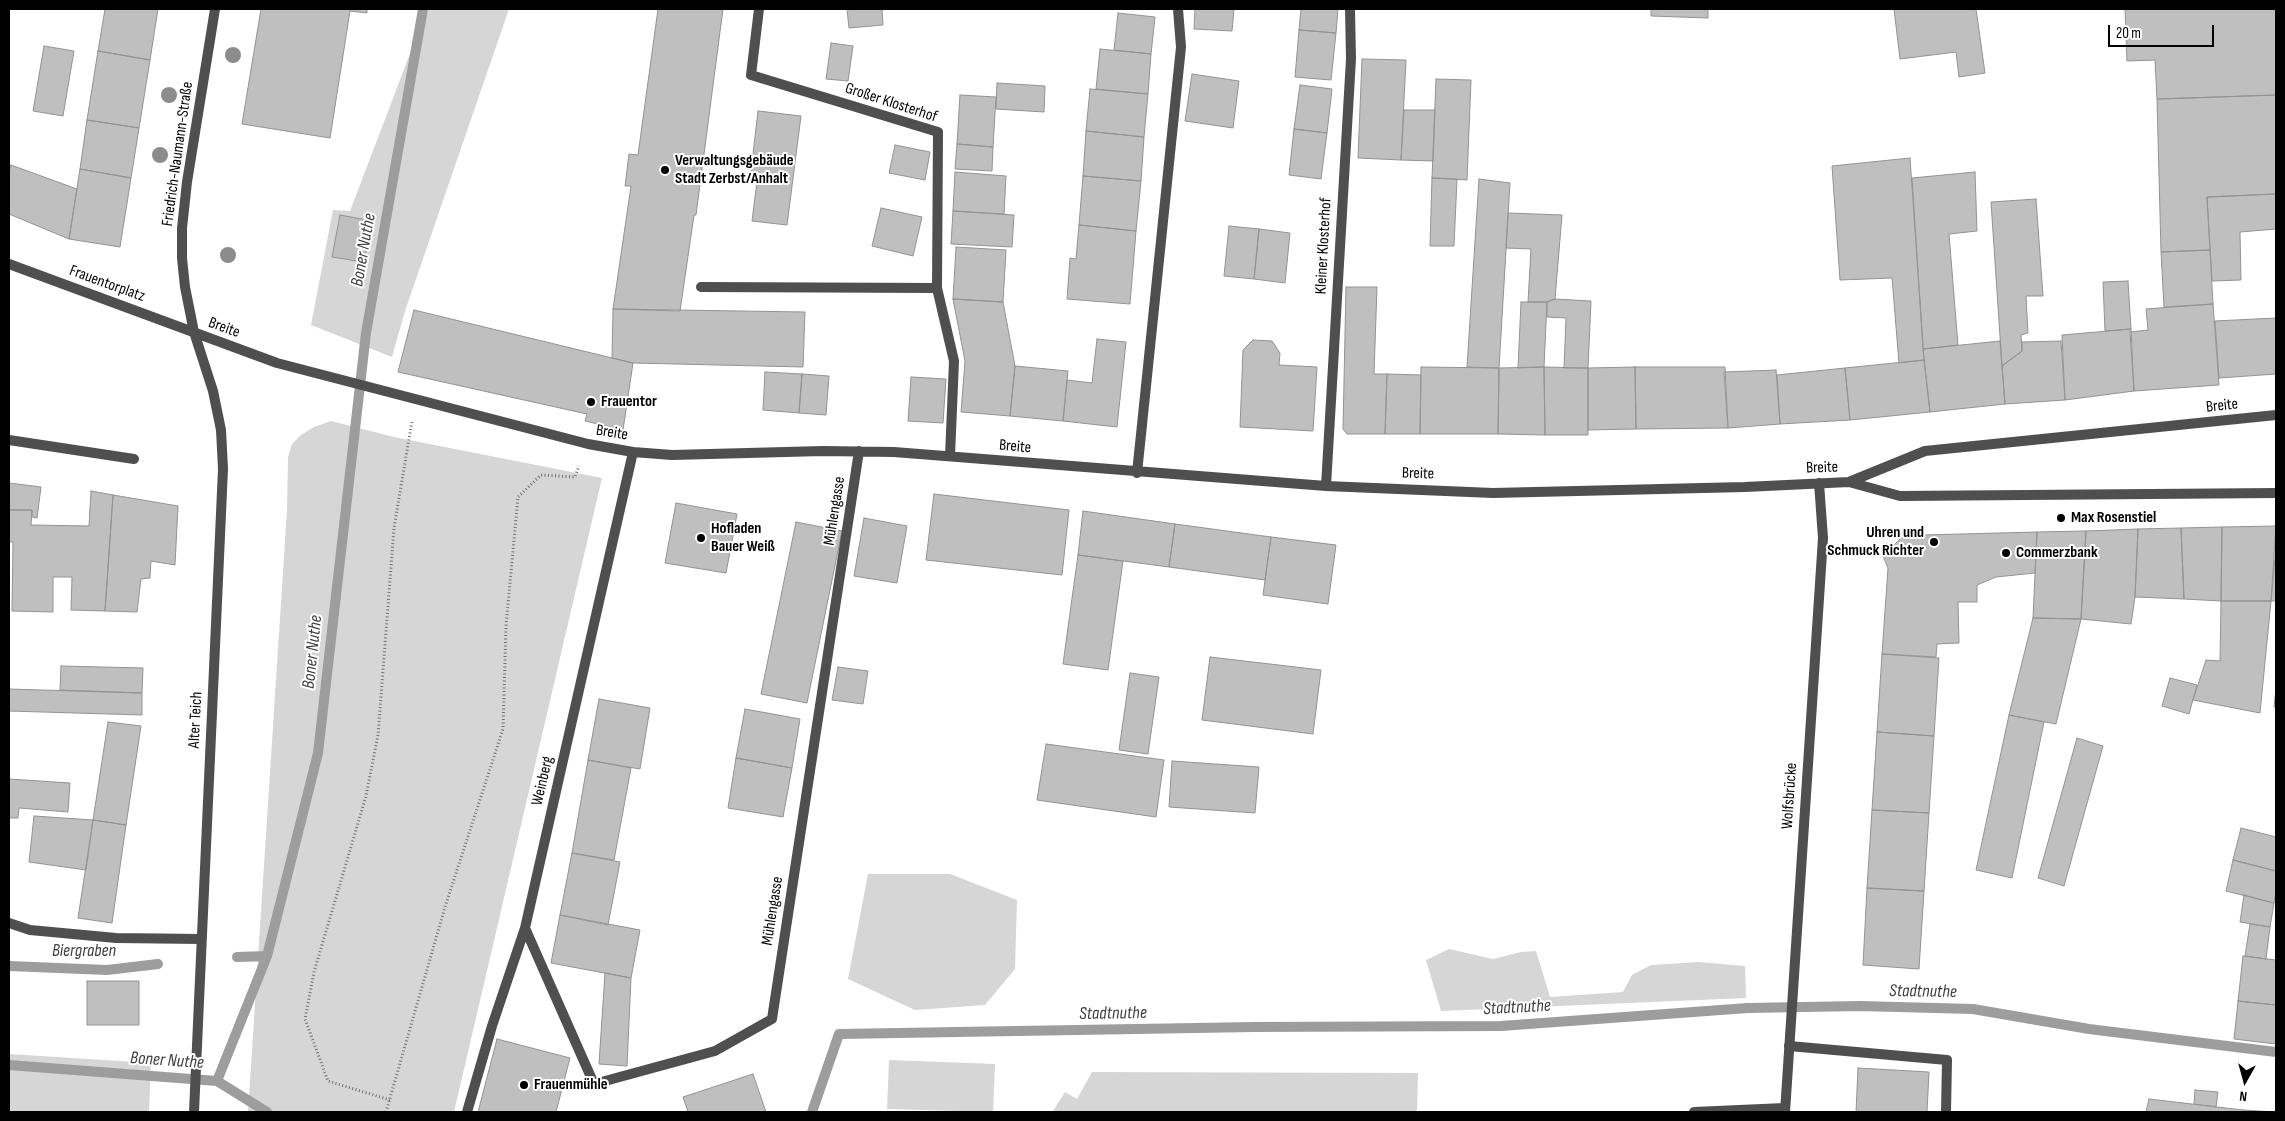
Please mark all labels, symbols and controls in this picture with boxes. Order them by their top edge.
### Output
scale bar [2110,15,2216,47]
text: 20 m [2116,24,2141,43]
street label: Großer Klosterhof [842,79,940,127]
street label: Friedrich-Naumann-Straße [158,81,198,227]
place label: Verwaltungsgebäude Stadt Zerbst/Anhalt [675,151,793,189]
marker: Verwaltungsgebäude Stadt Zerbst/Anhalt [659,164,671,176]
street label: Kleiner Klosterhof [1312,197,1336,295]
water label: Boner Nuthe [347,212,381,288]
street label: Frauentorplatz [67,261,147,307]
street label: Breite [206,313,242,343]
place label: Frauentor [601,392,657,412]
street label: Breite [2205,395,2239,417]
marker: Frauentor [585,396,597,408]
street label: Breite [595,421,629,445]
street label: Breite [998,436,1032,458]
street label: Breite [1806,458,1838,478]
street label: Breite [1402,464,1434,484]
street label: Mühlengasse [820,475,850,547]
place label: Max Rosenstiel [2071,508,2156,528]
marker: Max Rosenstiel [2055,512,2067,524]
place label: Hofladen Bauer Weiß [711,519,775,557]
place label: Uhren und Schmuck Richter [1827,523,1924,561]
marker: Hofladen Bauer Weiß [695,532,707,544]
marker: Uhren und Schmuck Richter [1928,536,1940,548]
place label: Commerzbank [2016,543,2098,563]
marker: Commerzbank [2000,547,2012,559]
water label: Boner Nuthe [298,614,328,690]
street label: Alter Teich [185,691,207,749]
street label: Weinberg [528,754,558,808]
street label: Wolfsbrücke [1778,762,1802,830]
street label: Mühlengasse [758,875,788,947]
water label: Biergraben [52,940,116,962]
water label: Stadtnuthe [1889,981,1957,1003]
water label: Stadtnuthe [1483,995,1551,1021]
water label: Stadtnuthe [1079,1003,1147,1025]
water label: Boner Nuthe [129,1048,205,1074]
north arrow [2220,1056,2270,1106]
place label: Frauenmühle [534,1075,608,1095]
marker: Frauenmühle [518,1079,530,1091]
text: N [2238,1087,2248,1105]

